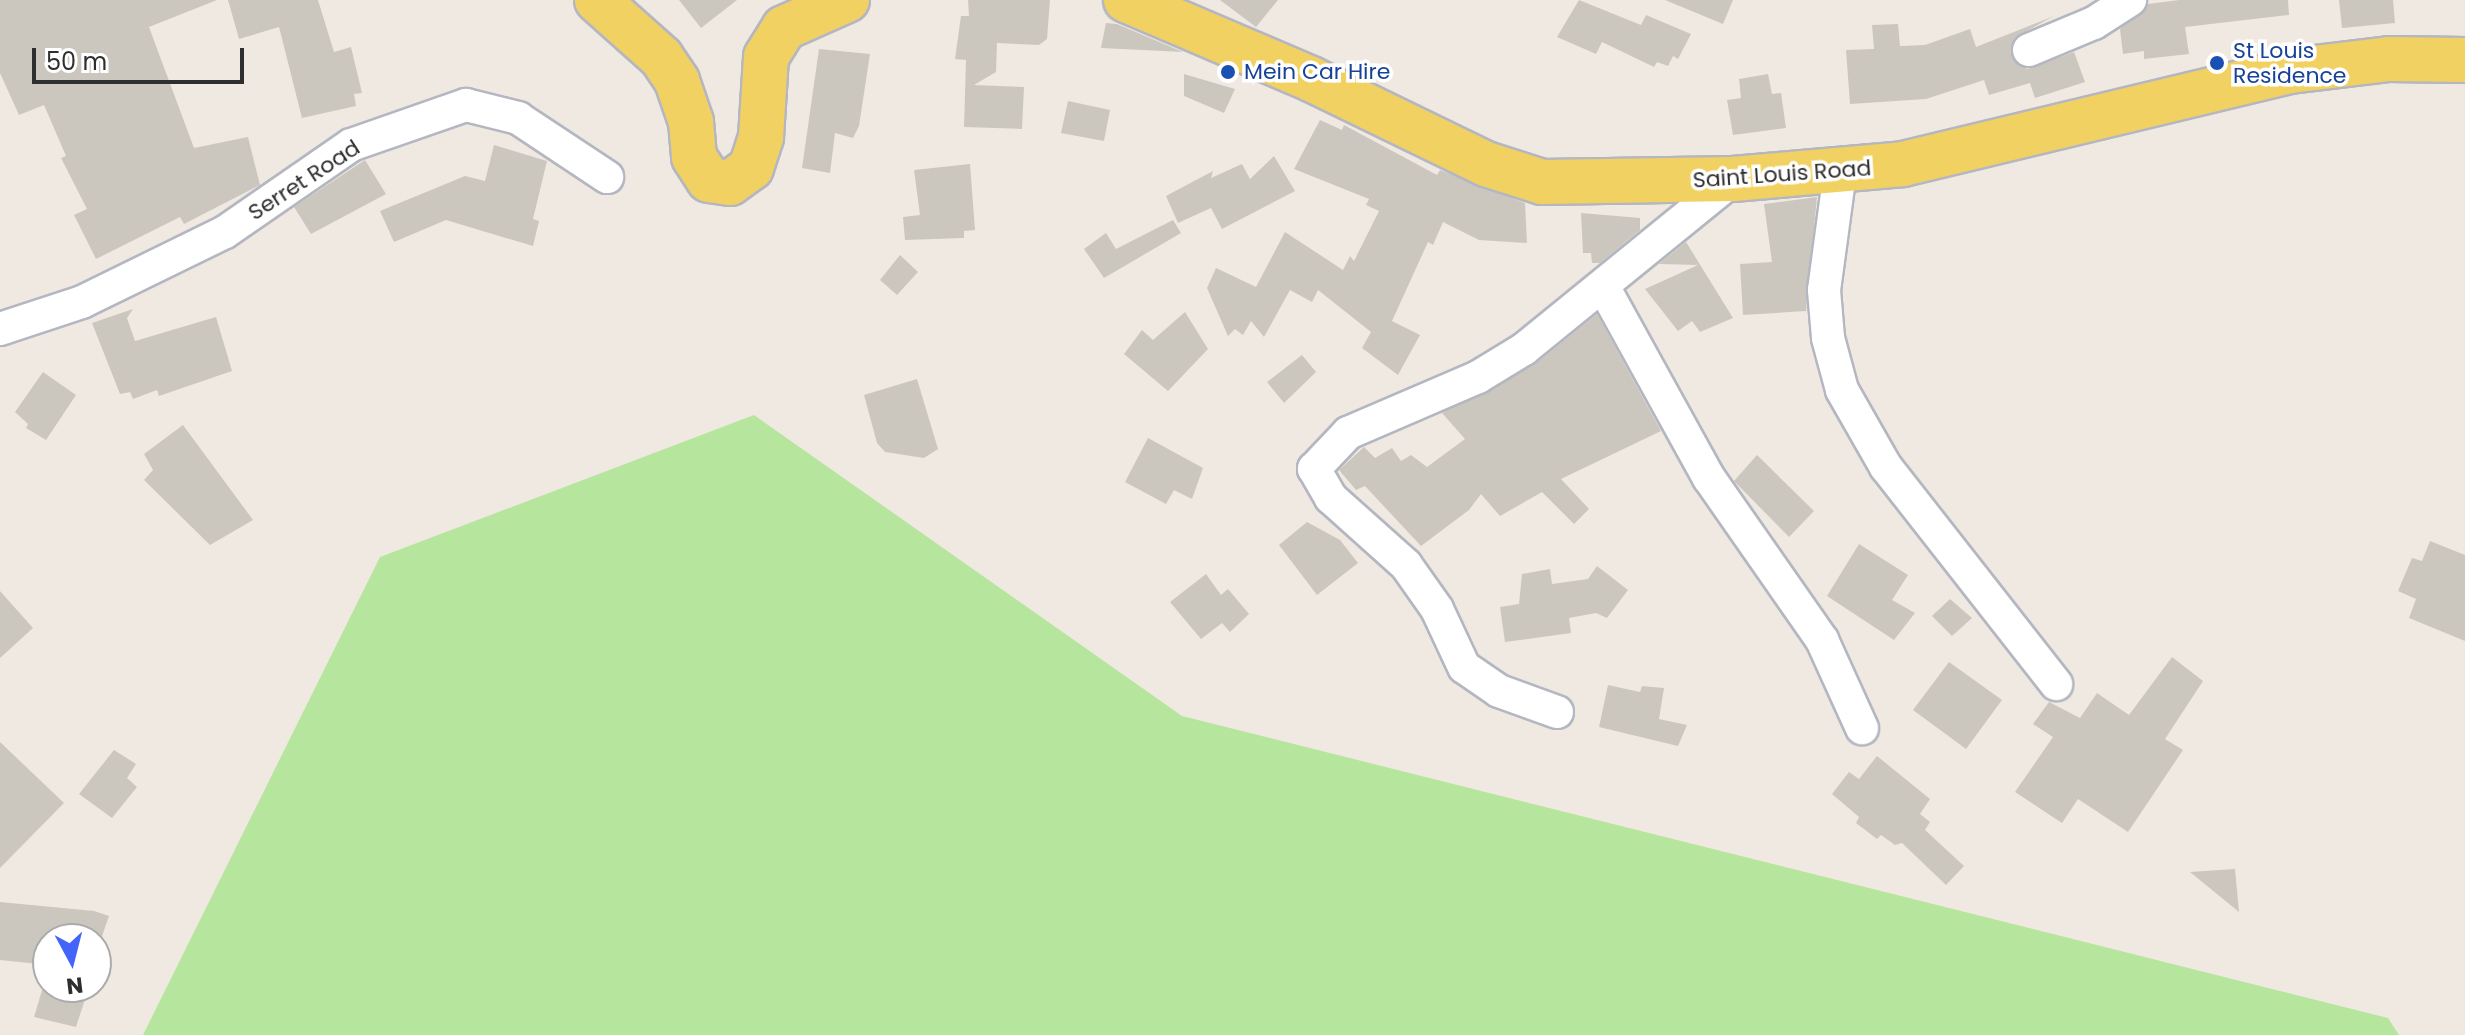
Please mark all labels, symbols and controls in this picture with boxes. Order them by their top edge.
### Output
scale bar [36,32,248,82]
place label: St Louis Residence [2233,37,2346,88]
text: 50 m [46,45,107,78]
marker: St Louis Residence [2208,54,2226,72]
place label: Mein Car Hire [1244,59,1390,85]
marker: Mein Car Hire [1219,63,1237,81]
street label: Serret Road [243,134,365,226]
street label: Saint Louis Road [1692,155,1872,193]
north arrow [32,923,112,1003]
text: N [65,969,85,1002]

